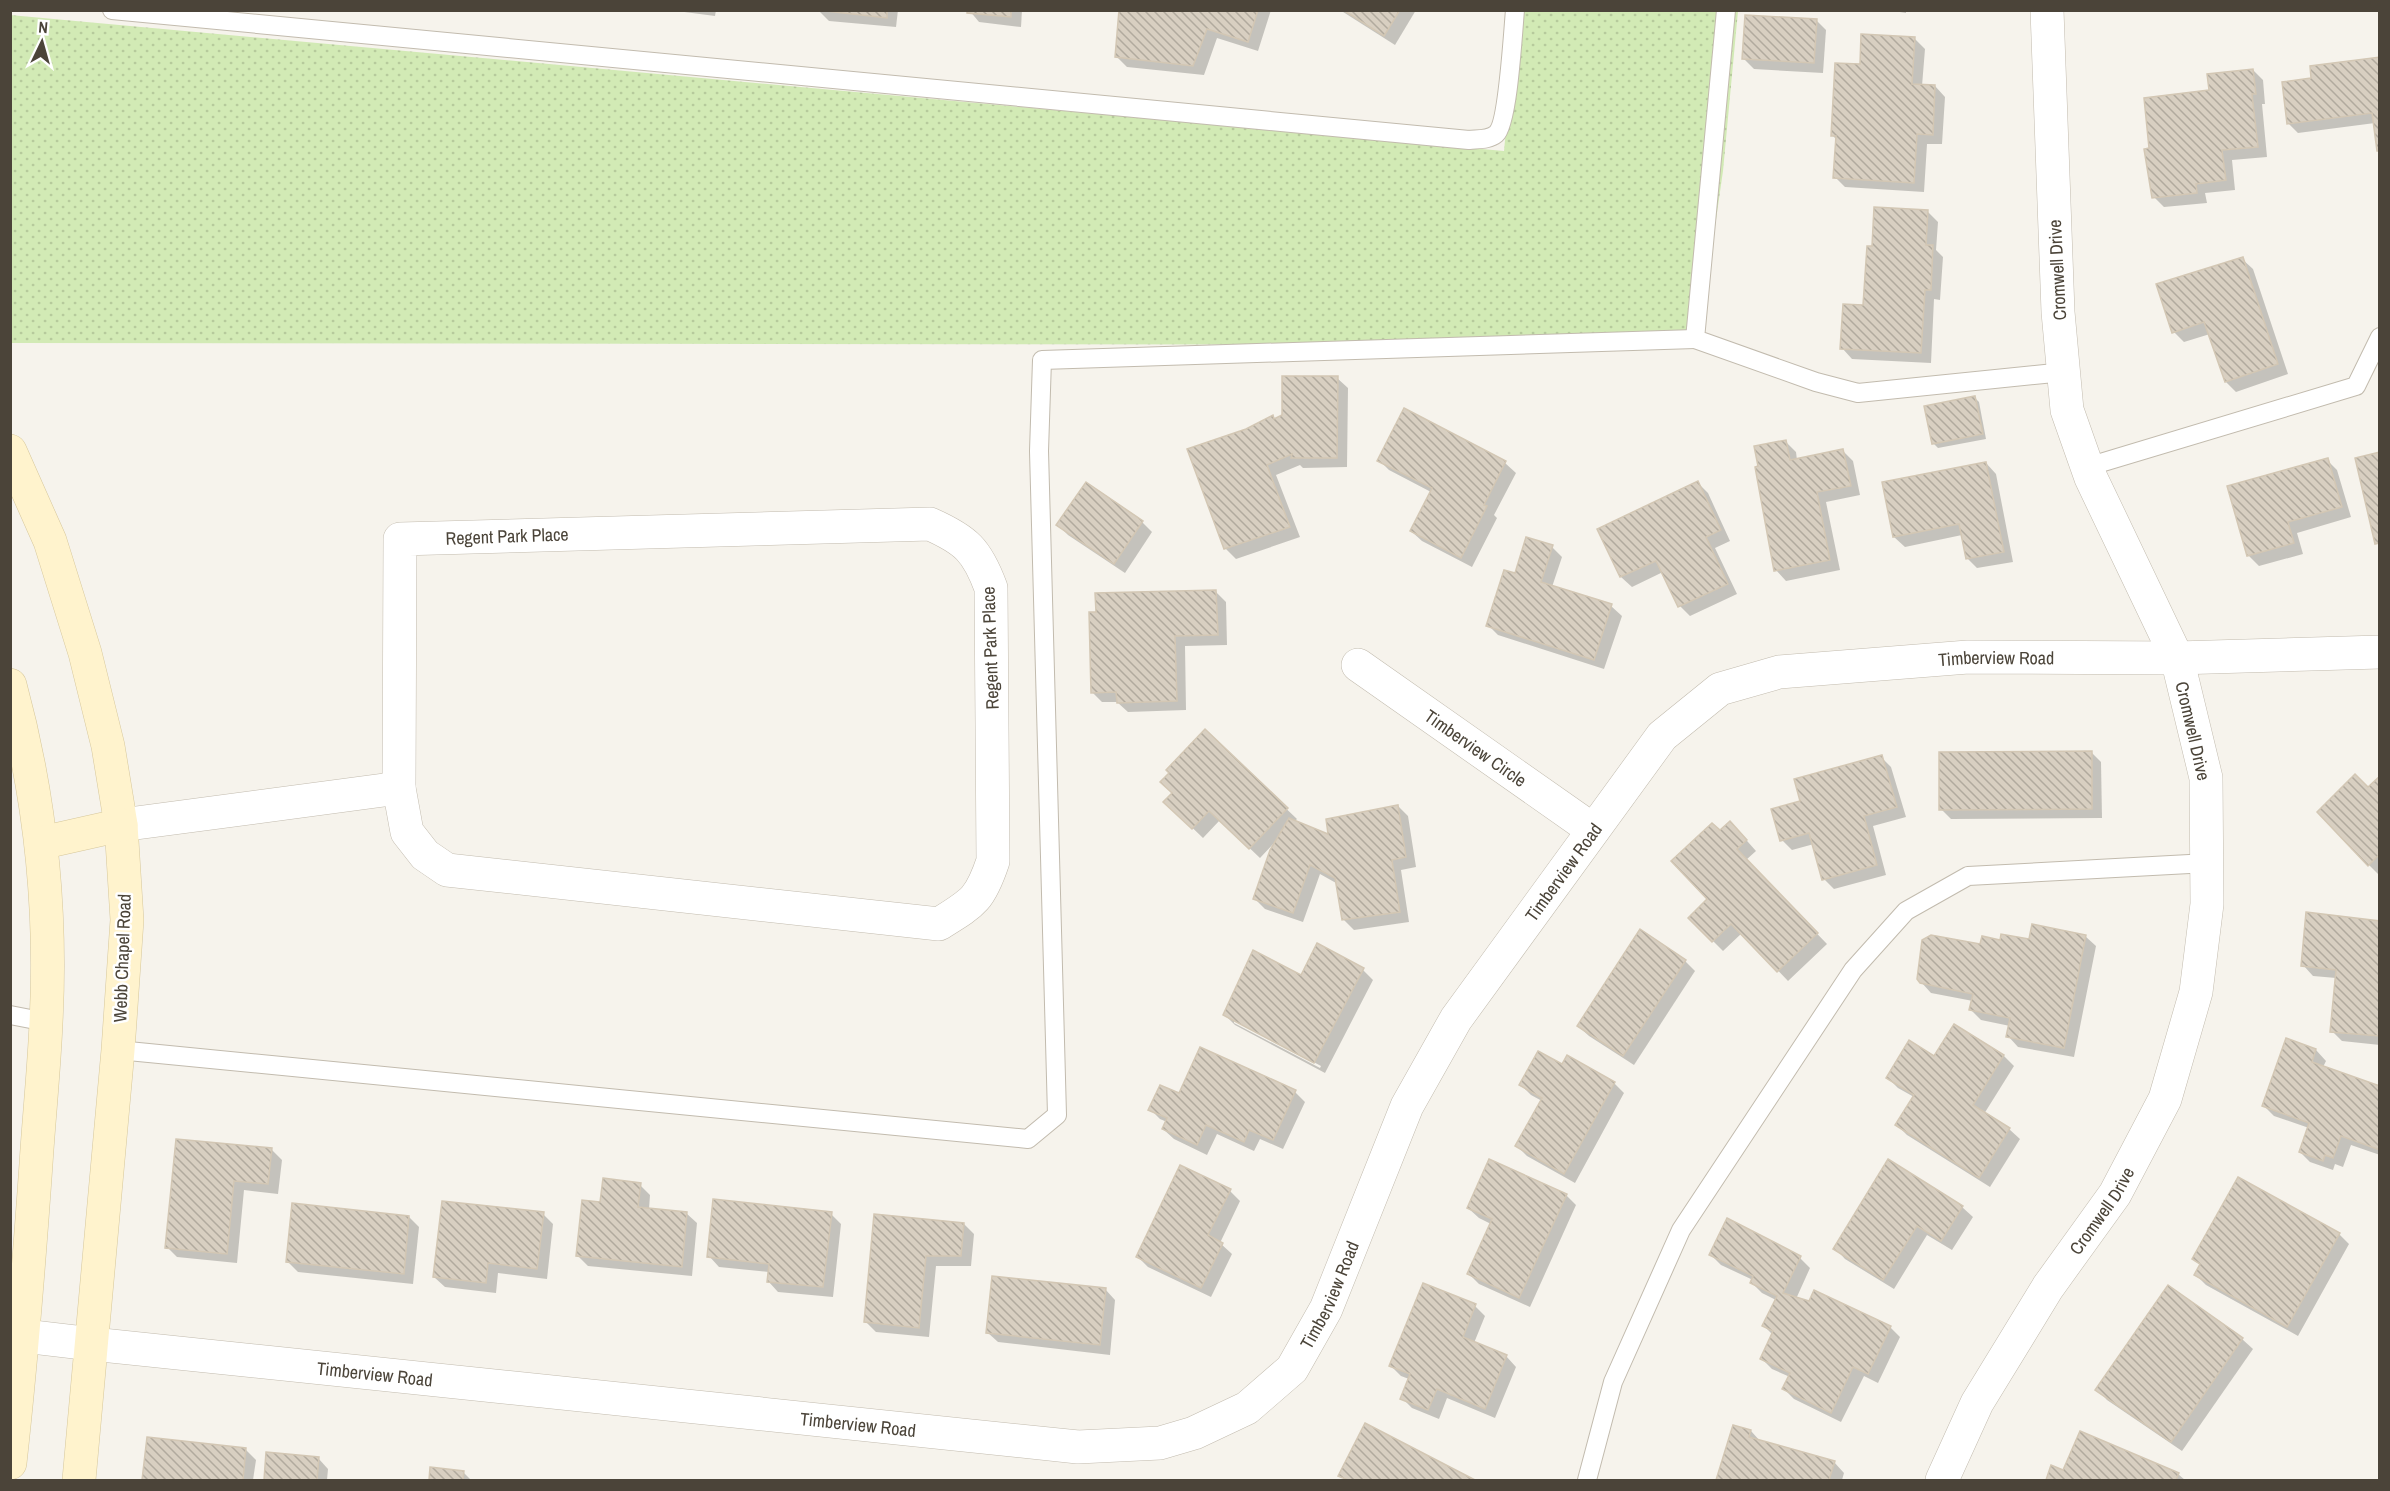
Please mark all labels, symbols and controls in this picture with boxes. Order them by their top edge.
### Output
north arrow [12,12,72,72]
text: N [38,16,49,38]
street label: Cromwell Drive [2042,219,2072,321]
street label: Regent Park Place [445,521,569,551]
street label: Regent Park Place [975,586,1005,710]
street label: Timberview Road [1937,644,2054,672]
street label: Cromwell Drive [2169,679,2217,783]
street label: Timberview Circle [1420,703,1532,792]
street label: Timberview Road [1519,818,1607,926]
street label: Webb Chapel Road [107,893,137,1023]
street label: Cromwell Drive [2063,1162,2140,1259]
street label: Timberview Road [1294,1237,1364,1353]
street label: Timberview Road [316,1355,434,1392]
street label: Timberview Road [799,1406,917,1443]

